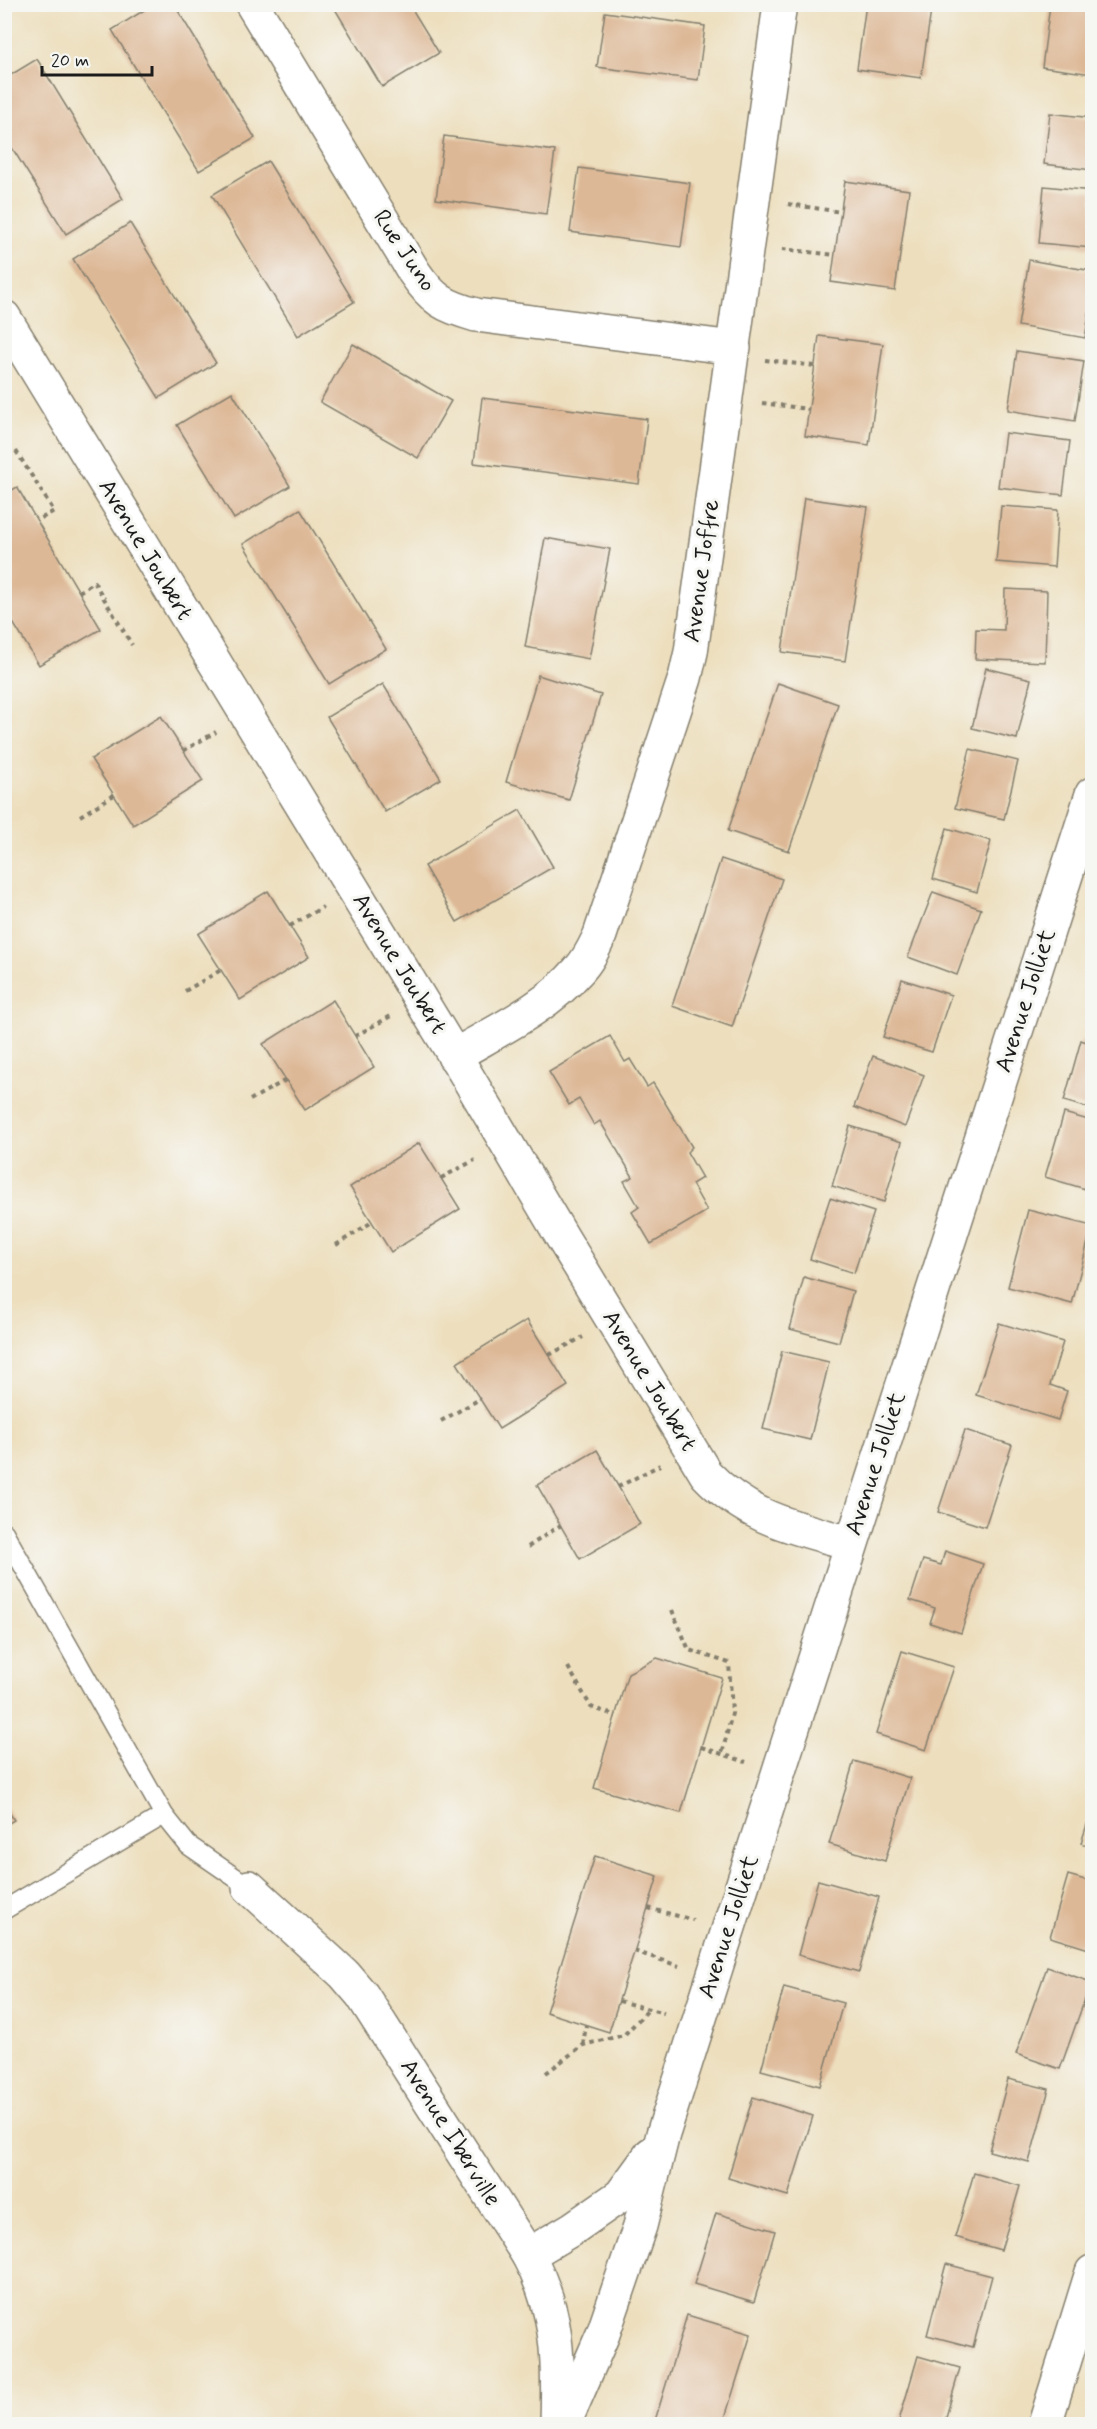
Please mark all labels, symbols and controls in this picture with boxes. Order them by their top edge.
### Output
scale bar [42,39,152,77]
text: 20 m [51,49,89,73]
street label: Rue Juno [365,204,443,298]
street label: Avenue Joubert [91,474,199,626]
street label: Avenue Joffre [677,498,727,644]
street label: Avenue Joubert [345,888,453,1040]
street label: Avenue Jolliet [988,925,1064,1077]
street label: Avenue Joubert [595,1305,703,1457]
street label: Avenue Jolliet [838,1388,914,1540]
street label: Avenue Jolliet [691,1851,767,2003]
street label: Avenue Iberville [392,2053,508,2213]

